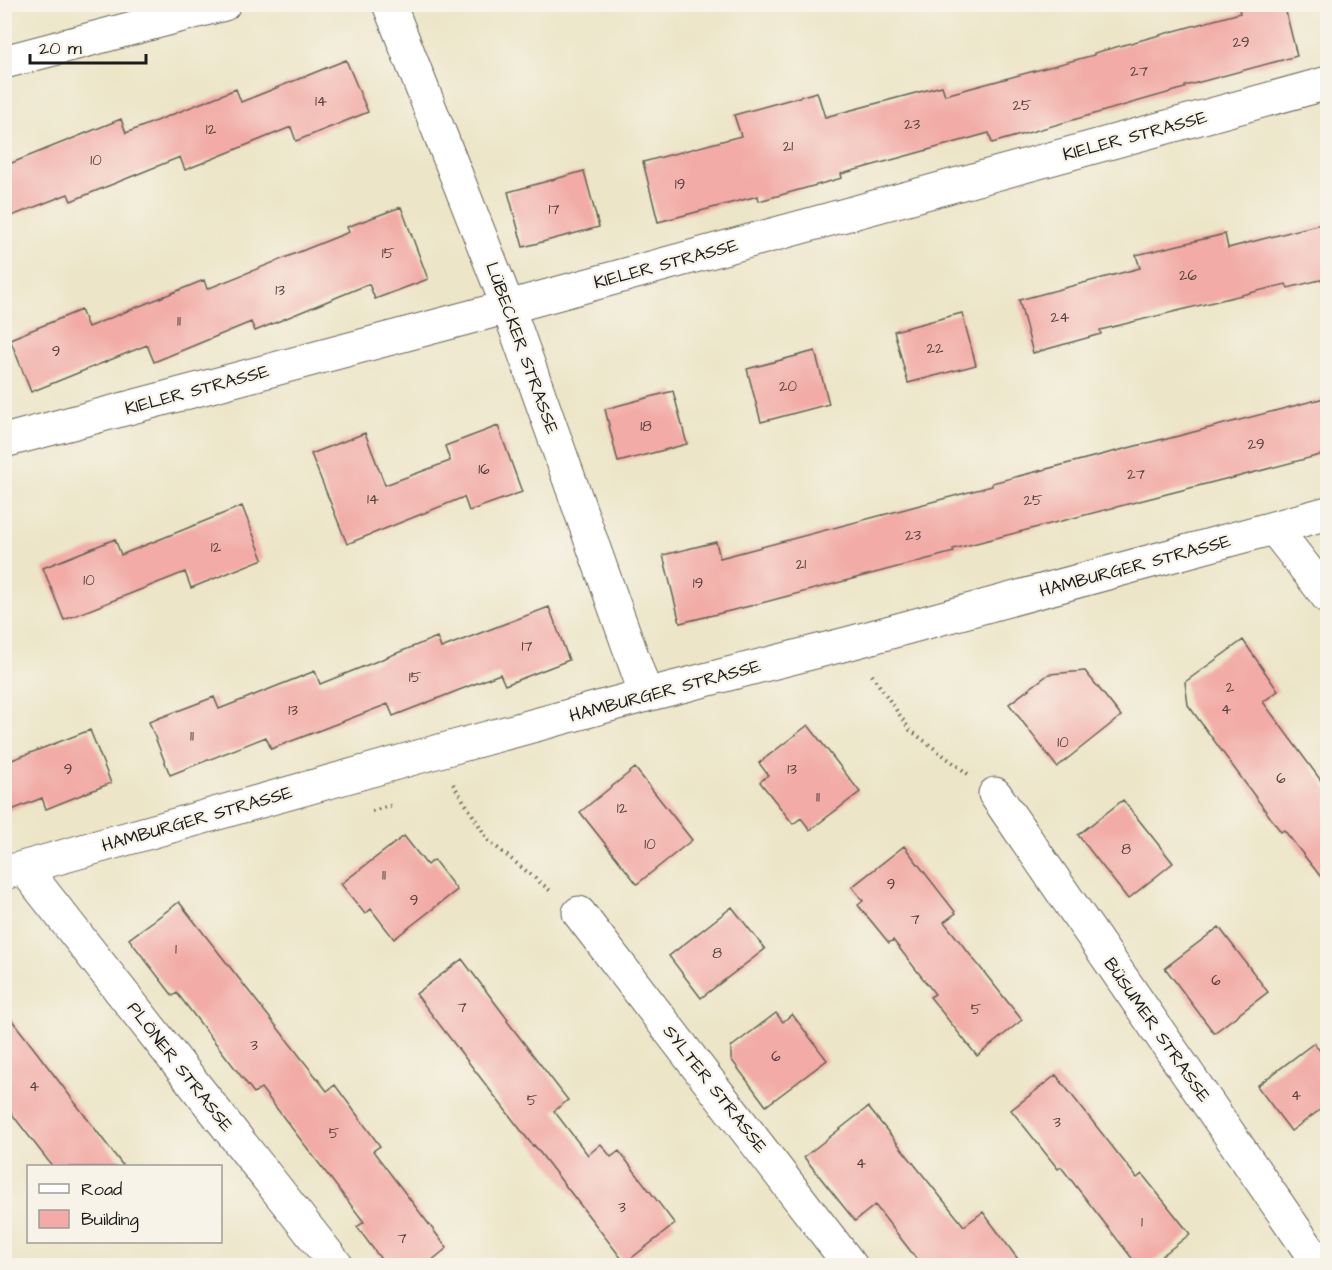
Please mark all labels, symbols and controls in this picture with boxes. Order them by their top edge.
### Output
scale bar [30,27,146,65]
house number: 29 [1232,32,1250,53]
text: 20 m [39,36,82,61]
house number: 27 [1130,61,1148,82]
house number: 14 [315,91,327,112]
house number: 25 [1012,95,1032,116]
street label: KIELER STRASSE [1060,105,1210,167]
house number: 23 [904,114,920,135]
house number: 12 [206,119,217,140]
house number: 21 [783,136,793,157]
house number: 10 [90,150,102,171]
house number: 19 [675,174,685,195]
house number: 17 [548,199,560,220]
street label: KIELER STRASSE [591,233,741,295]
house number: 15 [382,243,395,264]
street label: LÜBECKER STRASSE [479,259,565,438]
house number: 26 [1179,265,1198,286]
house number: 13 [275,280,285,301]
house number: 24 [1051,307,1069,328]
house number: 11 [177,311,181,332]
house number: 22 [926,338,944,359]
house number: 9 [52,341,60,362]
street label: KIELER STRASSE [122,359,272,421]
house number: 20 [779,376,798,397]
house number: 18 [640,416,652,437]
house number: 29 [1247,434,1265,455]
house number: 16 [478,459,490,480]
house number: 27 [1127,464,1145,485]
house number: 14 [367,489,379,510]
house number: 25 [1023,490,1043,511]
house number: 23 [905,525,921,546]
street label: HAMBURGER STRASSE [1037,528,1234,604]
house number: 12 [211,537,222,558]
house number: 21 [796,554,806,575]
house number: 10 [83,570,95,591]
house number: 19 [693,573,703,594]
house number: 17 [521,636,533,657]
street label: HAMBURGER STRASSE [567,653,764,729]
house number: 15 [409,667,422,688]
house number: 2 [1226,677,1235,698]
house number: 4 [1221,699,1231,720]
house number: 13 [288,700,298,721]
house number: 11 [190,726,194,747]
house number: 10 [1057,732,1069,753]
house number: 9 [64,759,72,780]
house number: 13 [787,759,797,780]
house number: 6 [1276,768,1286,789]
street label: HAMBURGER STRASSE [99,780,296,858]
house number: 11 [816,787,820,808]
house number: 12 [617,798,628,819]
house number: 10 [644,834,656,855]
house number: 8 [1121,839,1131,860]
house number: 11 [382,865,386,886]
house number: 9 [887,874,895,895]
house number: 9 [410,890,418,911]
house number: 7 [910,909,920,930]
house number: 1 [175,939,177,960]
house number: 8 [712,943,722,964]
street label: BÜSUMER STRASSE [1098,953,1217,1108]
house number: 6 [1211,970,1221,991]
street label: PLÖNER STRASSE [121,997,239,1138]
house number: 7 [457,997,467,1018]
house number: 5 [971,999,982,1020]
street label: SYLTER STRASSE [657,1020,773,1159]
house number: 3 [250,1035,258,1056]
house number: 6 [771,1046,781,1067]
house number: 4 [29,1076,39,1097]
house number: 4 [1291,1085,1301,1106]
house number: 5 [527,1090,538,1111]
house number: 3 [1053,1112,1061,1133]
house number: 5 [329,1123,340,1144]
house number: 4 [856,1153,866,1174]
legend [27,1165,222,1243]
text: Road [81,1177,122,1202]
house number: 3 [618,1197,626,1218]
text: Building [81,1207,139,1233]
house number: 1 [1141,1212,1143,1233]
house number: 7 [397,1228,407,1249]

